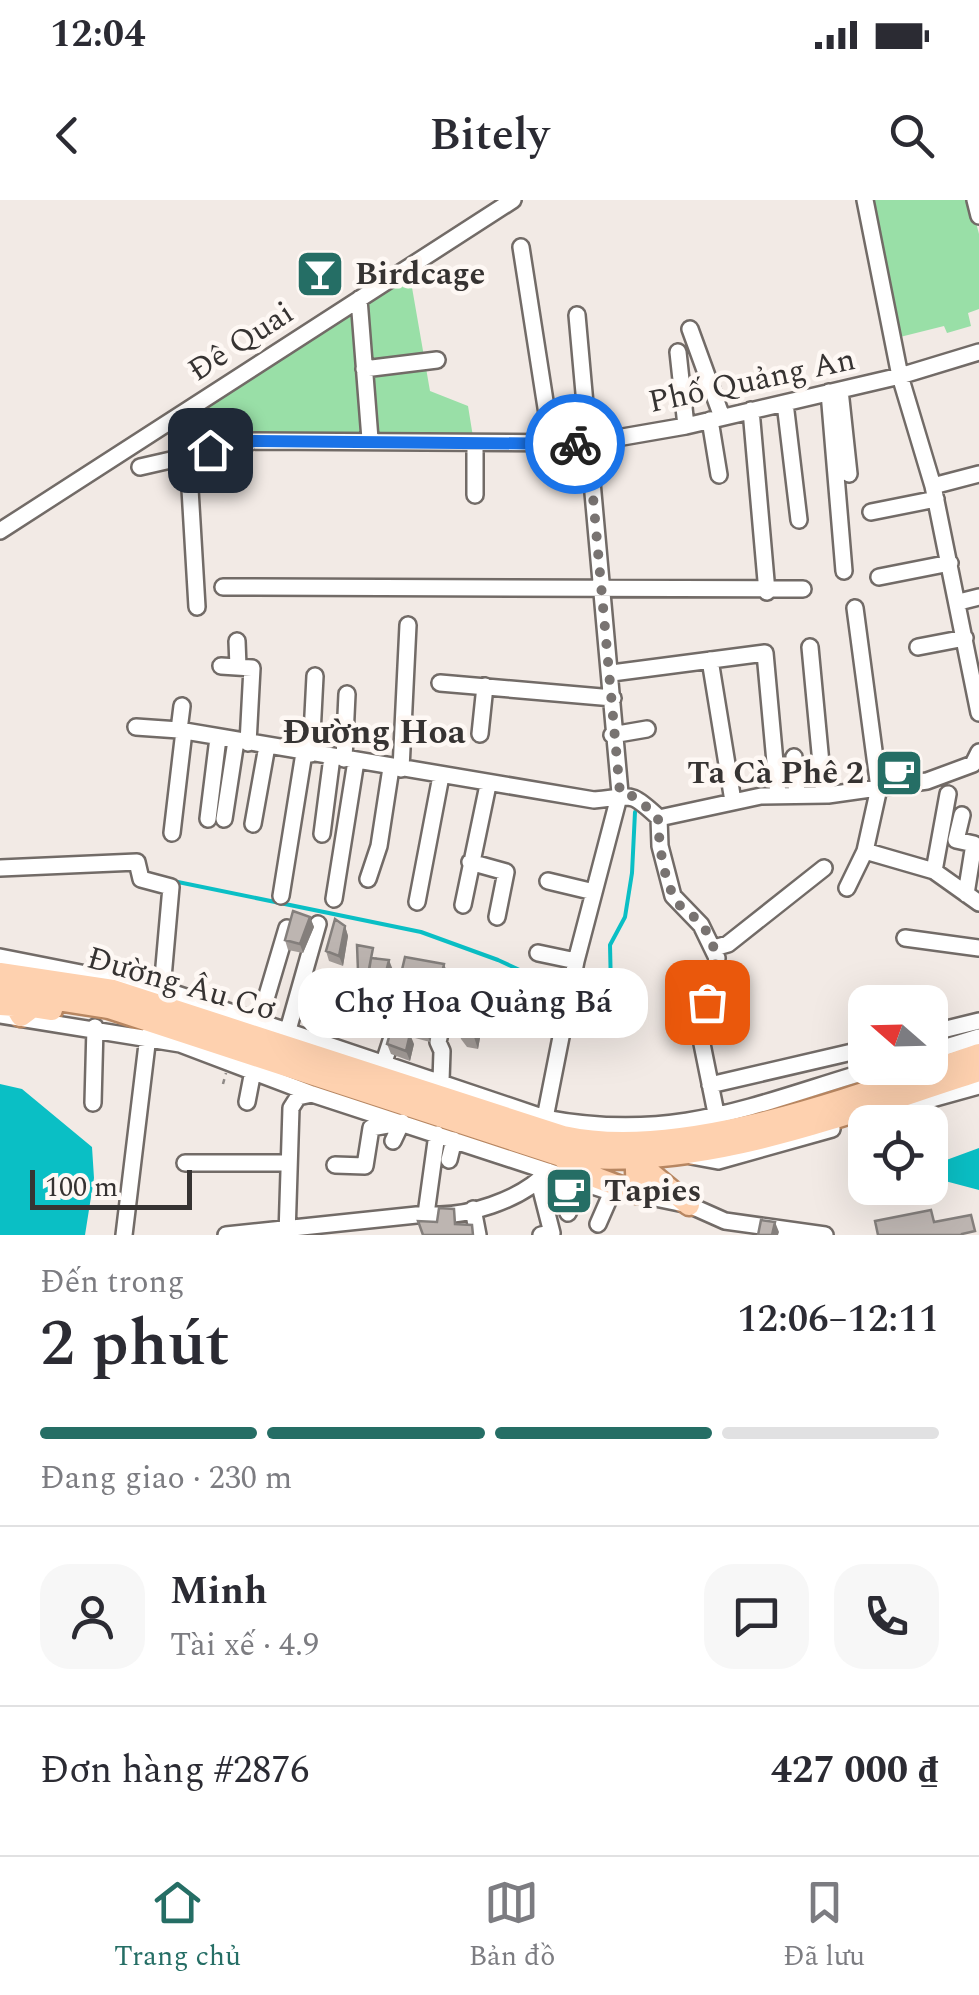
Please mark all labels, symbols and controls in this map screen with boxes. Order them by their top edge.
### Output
text: 12:04 [50,6,145,64]
text: Bitely [430,101,549,170]
icon: back [40,108,95,163]
icon: search [884,108,939,163]
bar icon: Birdcage [294,248,346,300]
place label: Birdcage [355,250,485,299]
street label: Đê Quai [178,289,304,395]
street label: Phố Quảng An [644,335,860,427]
courier [525,394,625,494]
pin [168,408,253,493]
icon: bike [548,417,603,472]
icon: home [183,423,238,478]
district label: Đường Hoa [282,706,466,759]
cafe icon: Ta Cà Phê 2 [873,747,925,799]
place label: Ta Cà Phê 2 [687,749,864,798]
street label: Đường Âu Cơ [81,934,281,1034]
pin [665,960,750,1045]
callout: Chợ Hoa Quảng Bá [297,967,647,1037]
icon: bag [680,975,735,1030]
text: Chợ Hoa Quảng Bá [334,978,612,1027]
north arrow [848,985,948,1085]
map controls [848,985,948,1205]
button: locate [848,1105,948,1205]
scale bar [30,1165,192,1210]
cafe icon: Tapies [543,1165,595,1217]
text: 100 m [45,1166,118,1209]
place label: Tapies [604,1167,701,1216]
text: Đến trong [40,1258,184,1307]
text: 12:06–12:11 [737,1291,939,1349]
text: 2 phút [40,1295,230,1394]
text: Đang giao · 230 m [40,1454,292,1503]
text: Minh [170,1563,267,1621]
button: person [40,1564,145,1669]
button: chat [704,1564,809,1669]
button: phone [834,1564,939,1669]
text: Tài xế · 4.9 [170,1621,319,1670]
text: Đơn hàng #2876 [40,1742,309,1800]
text: 427 000 ₫ [771,1742,939,1800]
tab: Trang chủ [114,1875,241,1978]
tab: Bản đồ [469,1875,555,1978]
tab: Đã lưu [783,1875,865,1978]

